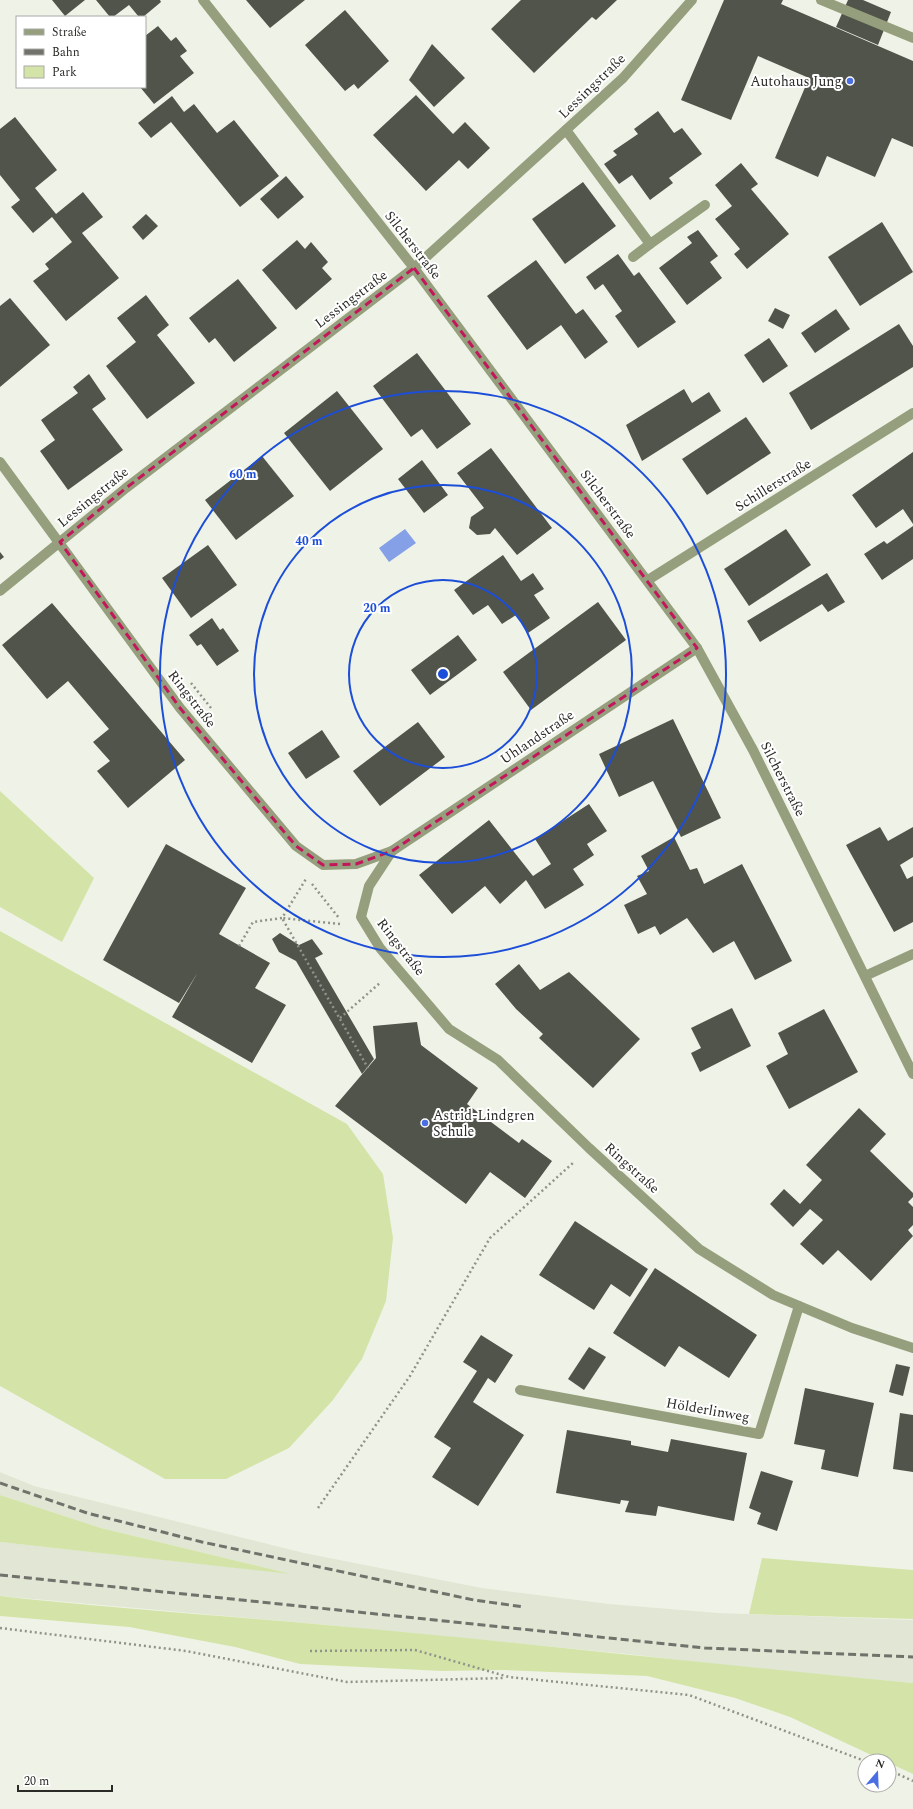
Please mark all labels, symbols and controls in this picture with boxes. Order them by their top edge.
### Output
legend [16,16,146,88]
text: Straße [52,23,87,42]
text: Bahn [52,43,80,62]
street label: Lessingstraße [554,48,630,124]
text: Park [52,63,77,82]
place label: Autohaus Jung [750,71,842,92]
marker: Autohaus Jung [845,76,855,86]
street label: Silcherstraße [380,206,447,284]
street label: Lessingstraße [310,265,392,333]
street label: Schillerstraße [731,453,815,517]
street label: Lessingstraße [53,462,133,532]
text: 60 m [229,465,257,484]
street label: Silcherstraße [575,465,641,543]
text: 40 m [295,532,323,551]
text: 20 m [363,599,391,618]
street label: Ringstraße [163,666,221,732]
centre of rings [436,667,450,681]
street label: Uhlandstraße [496,704,578,769]
street label: Silcherstraße [755,738,811,820]
street label: Ringstraße [372,914,430,980]
place label: Astrid-Lindgren Schule [433,1105,535,1142]
marker: Astrid-Lindgren Schule [420,1118,430,1128]
street label: Ringstraße [600,1137,664,1199]
street label: Hölderlinweg [664,1392,752,1428]
north arrow [857,1753,897,1793]
text: N [873,1755,887,1774]
scale bar [18,1767,112,1793]
text: 20 m [24,1772,49,1791]

